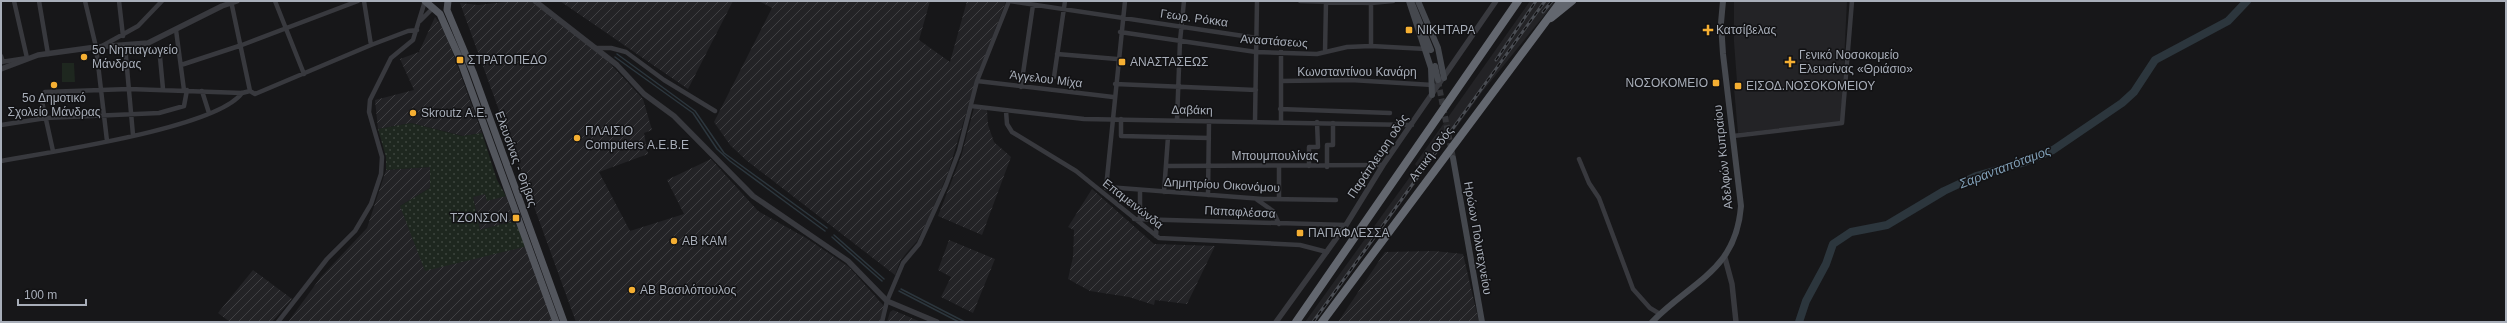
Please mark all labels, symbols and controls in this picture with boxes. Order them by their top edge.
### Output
street label: Γεωρ. Ρόκκα [1159,6,1229,30]
place label: ΝΙΚΗΤΑΡΑ [1417,23,1475,37]
place label: Κατσίβελας [1716,23,1776,37]
marker: ΝΙΚΗΤΑΡΑ [1404,25,1414,35]
marker: Κατσίβελας [1703,25,1713,35]
street label: Αναστάσεως [1240,32,1308,50]
place label: 5ο Νηπιαγωγείο Μάνδρας [92,43,178,71]
place label: Γενικό Νοσοκομείο Ελευσίνας «Θριάσιο» [1799,48,1913,76]
marker: 5ο Νηπιαγωγείο Μάνδρας [79,52,89,62]
place label: ΣΤΡΑΤΟΠΕΔΟ [468,53,547,67]
marker: ΣΤΡΑΤΟΠΕΔΟ [455,55,465,65]
place label: ΑΝΑΣΤΑΣΕΩΣ [1130,55,1208,69]
marker: Γενικό Νοσοκομείο Ελευσίνας «Θριάσιο» [1784,56,1796,68]
marker: ΑΝΑΣΤΑΣΕΩΣ [1117,57,1127,67]
street label: Κωνσταντίνου Κανάρη [1297,65,1417,79]
street label: Άγγελου Μίχα [1009,68,1083,90]
place label: ΝΟΣΟΚΟΜΕΙΟ [1626,76,1708,90]
marker: ΝΟΣΟΚΟΜΕΙΟ [1711,78,1721,88]
place label: ΕΙΣΟΔ.ΝΟΣΟΚΟΜΕΙΟΥ [1746,79,1875,93]
marker: 5ο Δημοτικό Σχολείο Μάνδρας [49,80,59,90]
marker: ΕΙΣΟΔ.ΝΟΣΟΚΟΜΕΙΟΥ [1733,81,1743,91]
place label: 5ο Δημοτικό Σχολείο Μάνδρας [7,91,101,119]
street label: Δαβάκη [1171,103,1213,117]
street label: Αδελφών Κυπραίου [1711,104,1735,210]
place label: Skroutz Α.Ε. [421,106,488,120]
marker: Skroutz Α.Ε. [408,108,418,118]
street label: Ελευσίνας - Θήβας [492,109,540,209]
street label: Παράπλευρη οδός [1345,111,1411,201]
place label: ΠΛΑΙΣΙΟ Computers Α.Ε.Β.Ε [585,124,689,152]
street label: Αττική Οδός [1406,124,1456,184]
marker: ΠΛΑΙΣΙΟ Computers Α.Ε.Β.Ε [572,133,582,143]
water label: Σαρανταπόταμος [1956,142,2054,192]
street label: Μπουμπουλίνας [1232,149,1319,163]
street label: Δημητρίου Οικονόμου [1163,175,1281,195]
street label: Επαμεινώνδα [1100,176,1166,232]
street label: Ηρώων Πολυτεχνείου [1461,180,1495,296]
street label: Παπαφλέσσα [1204,203,1276,221]
place label: ΤΖΟΝΣΟΝ [450,211,508,225]
marker: ΤΖΟΝΣΟΝ [511,213,521,223]
place label: ΠΑΠΑΦΛΕΣΣΑ [1308,226,1389,240]
marker: ΠΑΠΑΦΛΕΣΣΑ [1295,228,1305,238]
place label: ΑΒ ΚΑΜ [682,234,727,248]
marker: ΑΒ ΚΑΜ [669,236,679,246]
scale bar [18,281,86,307]
place label: ΑΒ Βασιλόπουλος [640,283,737,297]
marker: ΑΒ Βασιλόπουλος [627,285,637,295]
text: 100 m [24,288,57,302]

